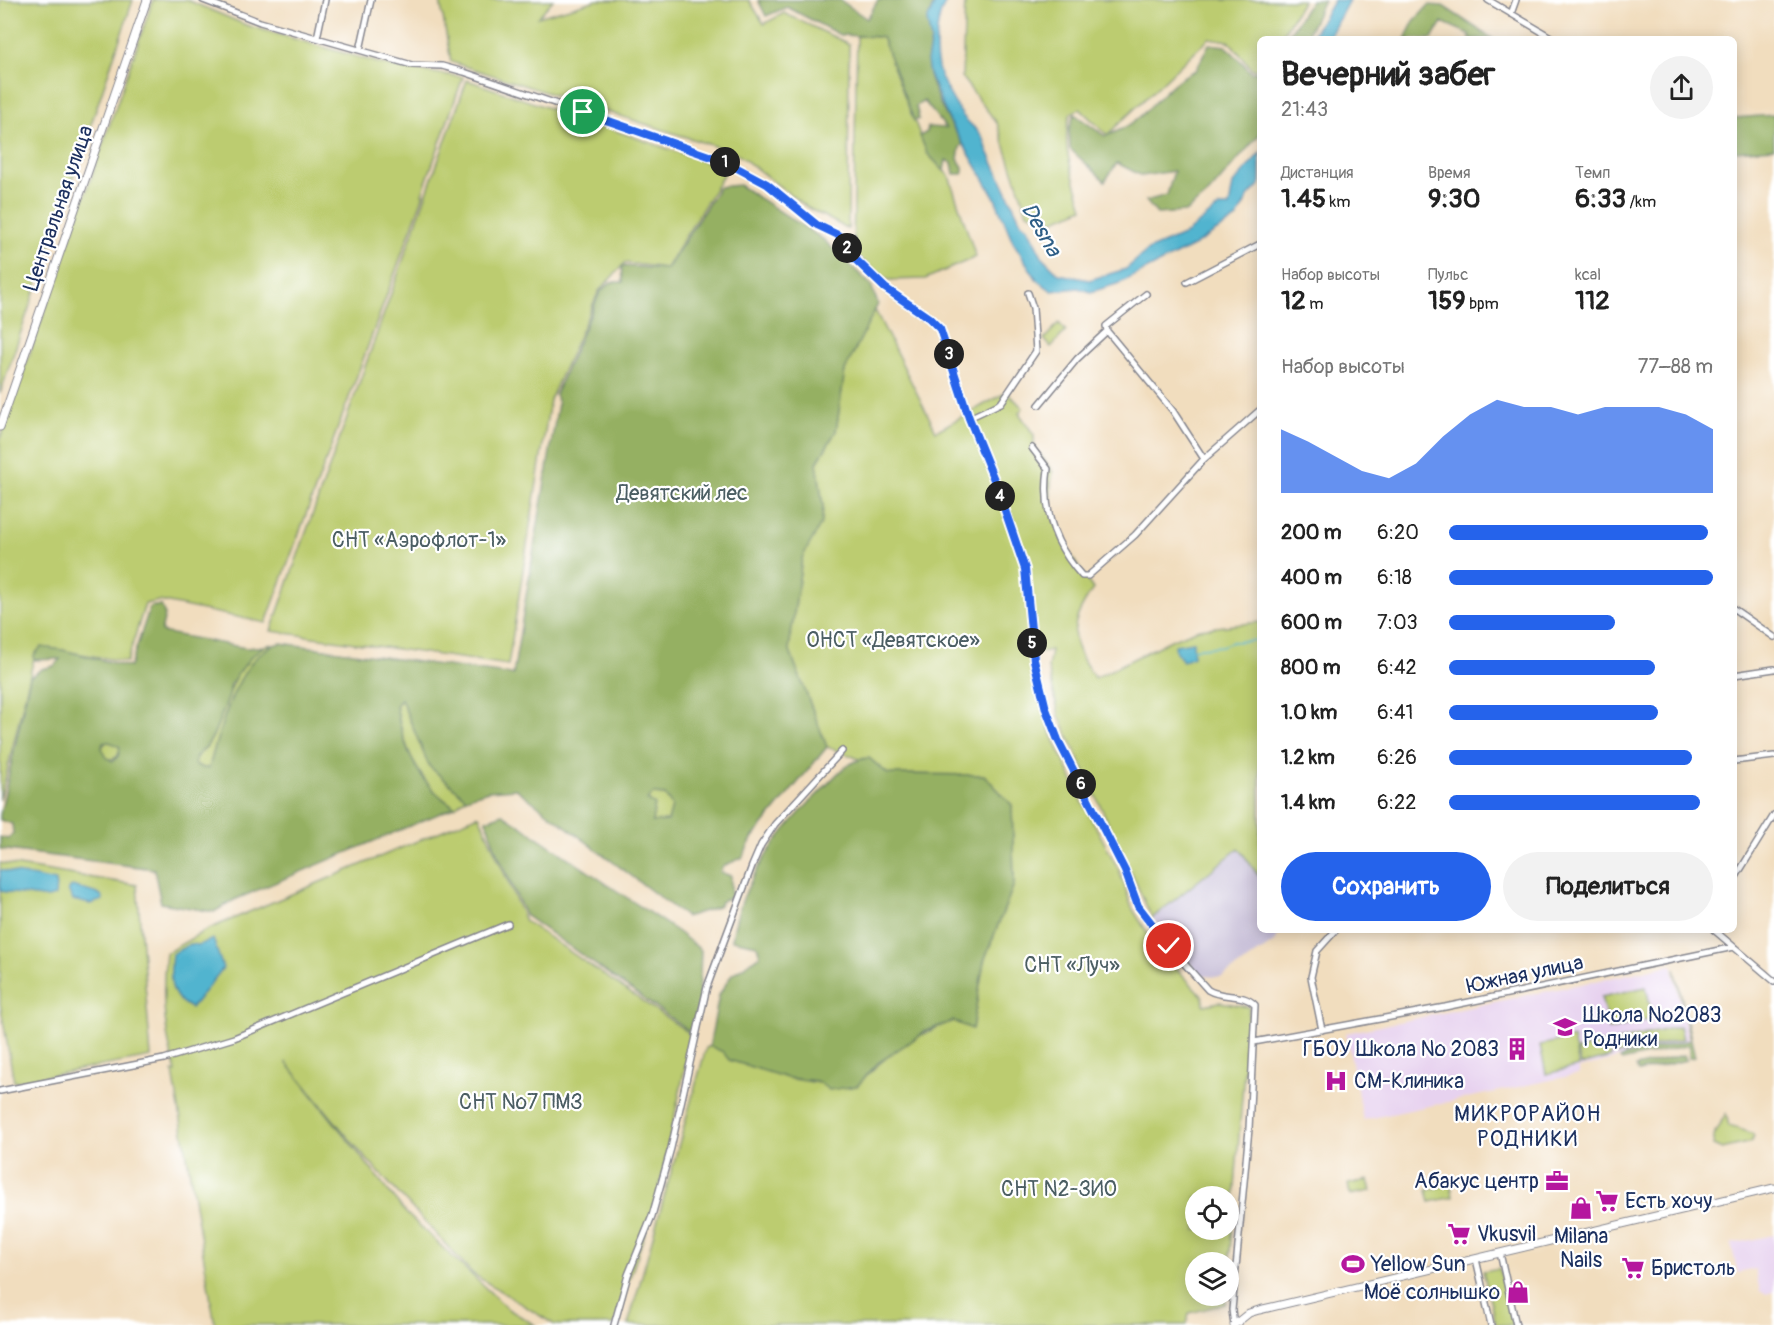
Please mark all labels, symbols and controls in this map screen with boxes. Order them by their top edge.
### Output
text: Вечерний забег [1281,54,1495,95]
button: share [1650,56,1713,119]
pin [557,86,608,137]
icon: arrive [566,95,599,128]
text: 21:43 [1281,97,1328,122]
street label: Центральная улица [17,122,99,295]
pin: 1 [710,147,740,177]
text: 1 [722,152,728,172]
text: Дистанция [1281,163,1354,183]
text: Время [1428,163,1471,183]
text: Темп [1575,163,1610,183]
text: 1.45 [1281,183,1326,215]
text: 9:30 [1428,183,1481,215]
text: 6:33 [1575,183,1626,215]
text: km [1326,192,1350,212]
text: /km [1626,192,1656,212]
water label: Desna [1015,198,1068,263]
pin: 2 [832,233,862,263]
text: 2 [843,238,851,258]
text: Набор высоты [1281,265,1380,285]
text: Пульс [1428,265,1468,285]
text: kcal [1575,265,1601,285]
text: 12 [1281,285,1306,317]
text: 159 [1428,285,1466,317]
text: 112 [1575,285,1610,317]
text: m [1306,294,1323,314]
text: bpm [1466,294,1499,314]
pin: 3 [934,339,964,369]
text: 3 [945,344,953,364]
text: Набор высоты [1281,354,1405,379]
text: 77–88 m [1638,354,1713,379]
park label: Девятский лес [615,480,748,507]
pin: 4 [985,481,1015,511]
text: 4 [995,486,1005,506]
text: 200 m [1281,520,1342,545]
text: 6:20 [1377,520,1419,545]
park label: СНТ «Аэрофлот-1» [332,527,507,554]
text: 400 m [1281,565,1342,590]
text: 6:18 [1377,565,1412,590]
text: 600 m [1281,610,1342,635]
text: 7:03 [1377,610,1418,635]
park label: ОНСТ «Девятское» [806,627,980,654]
pin: 5 [1017,628,1047,658]
text: 5 [1028,633,1036,653]
text: 800 m [1281,655,1341,680]
text: 6:42 [1377,655,1417,680]
text: 1.0 km [1281,700,1337,725]
text: 6:41 [1377,700,1413,725]
text: 1.2 km [1281,745,1335,770]
text: 6:26 [1377,745,1417,770]
pin: 6 [1066,769,1096,799]
text: 6 [1076,774,1086,794]
text: 1.4 km [1281,790,1335,815]
text: 6:22 [1377,790,1416,815]
button: Сохранить [1281,852,1491,921]
button: Поделиться [1503,852,1713,921]
pin [1143,920,1194,971]
icon: check [1152,929,1185,962]
street label: Южная улица [1464,949,1586,1000]
park label: СНТ «Луч» [1024,952,1120,979]
place label: Школа №2083 Родники [1583,1002,1722,1053]
school or university icon: Школа №2083 Родники [1552,1014,1578,1040]
place label: ГБОУ Школа № 2083 [1303,1036,1499,1063]
building icon: ГБОУ Школа № 2083 [1504,1036,1530,1062]
hospital icon: СМ-Клиника [1323,1068,1349,1094]
place label: СМ-Клиника [1354,1068,1464,1095]
park label: СНТ №7 ПМЗ [459,1089,583,1116]
district label: МИКРОРАЙОН РОДНИКИ [1454,1100,1602,1153]
place label: Абакус центр [1414,1168,1539,1195]
office icon: Абакус центр [1544,1168,1570,1194]
park label: СНТ N2-ЗИО [1001,1176,1117,1203]
map controls [1185,1186,1239,1306]
button: locate [1185,1186,1239,1240]
supermarket icon: Есть хочу [1594,1188,1620,1214]
place label: Есть хочу [1625,1188,1712,1215]
shop icon: Milana Nails [1568,1195,1594,1221]
supermarket icon: Vkusvil [1446,1221,1472,1247]
place label: Vkusvil [1477,1221,1536,1248]
place label: Milana Nails [1554,1223,1608,1274]
sports icon: Yellow Sun [1340,1251,1366,1277]
place label: Yellow Sun [1370,1251,1466,1278]
button: layers [1185,1252,1239,1306]
supermarket icon: Бристоль [1620,1255,1646,1281]
place label: Бристоль [1651,1255,1736,1282]
place label: Моё солнышко [1364,1279,1500,1306]
shop icon: Моё солнышко [1505,1279,1531,1305]

